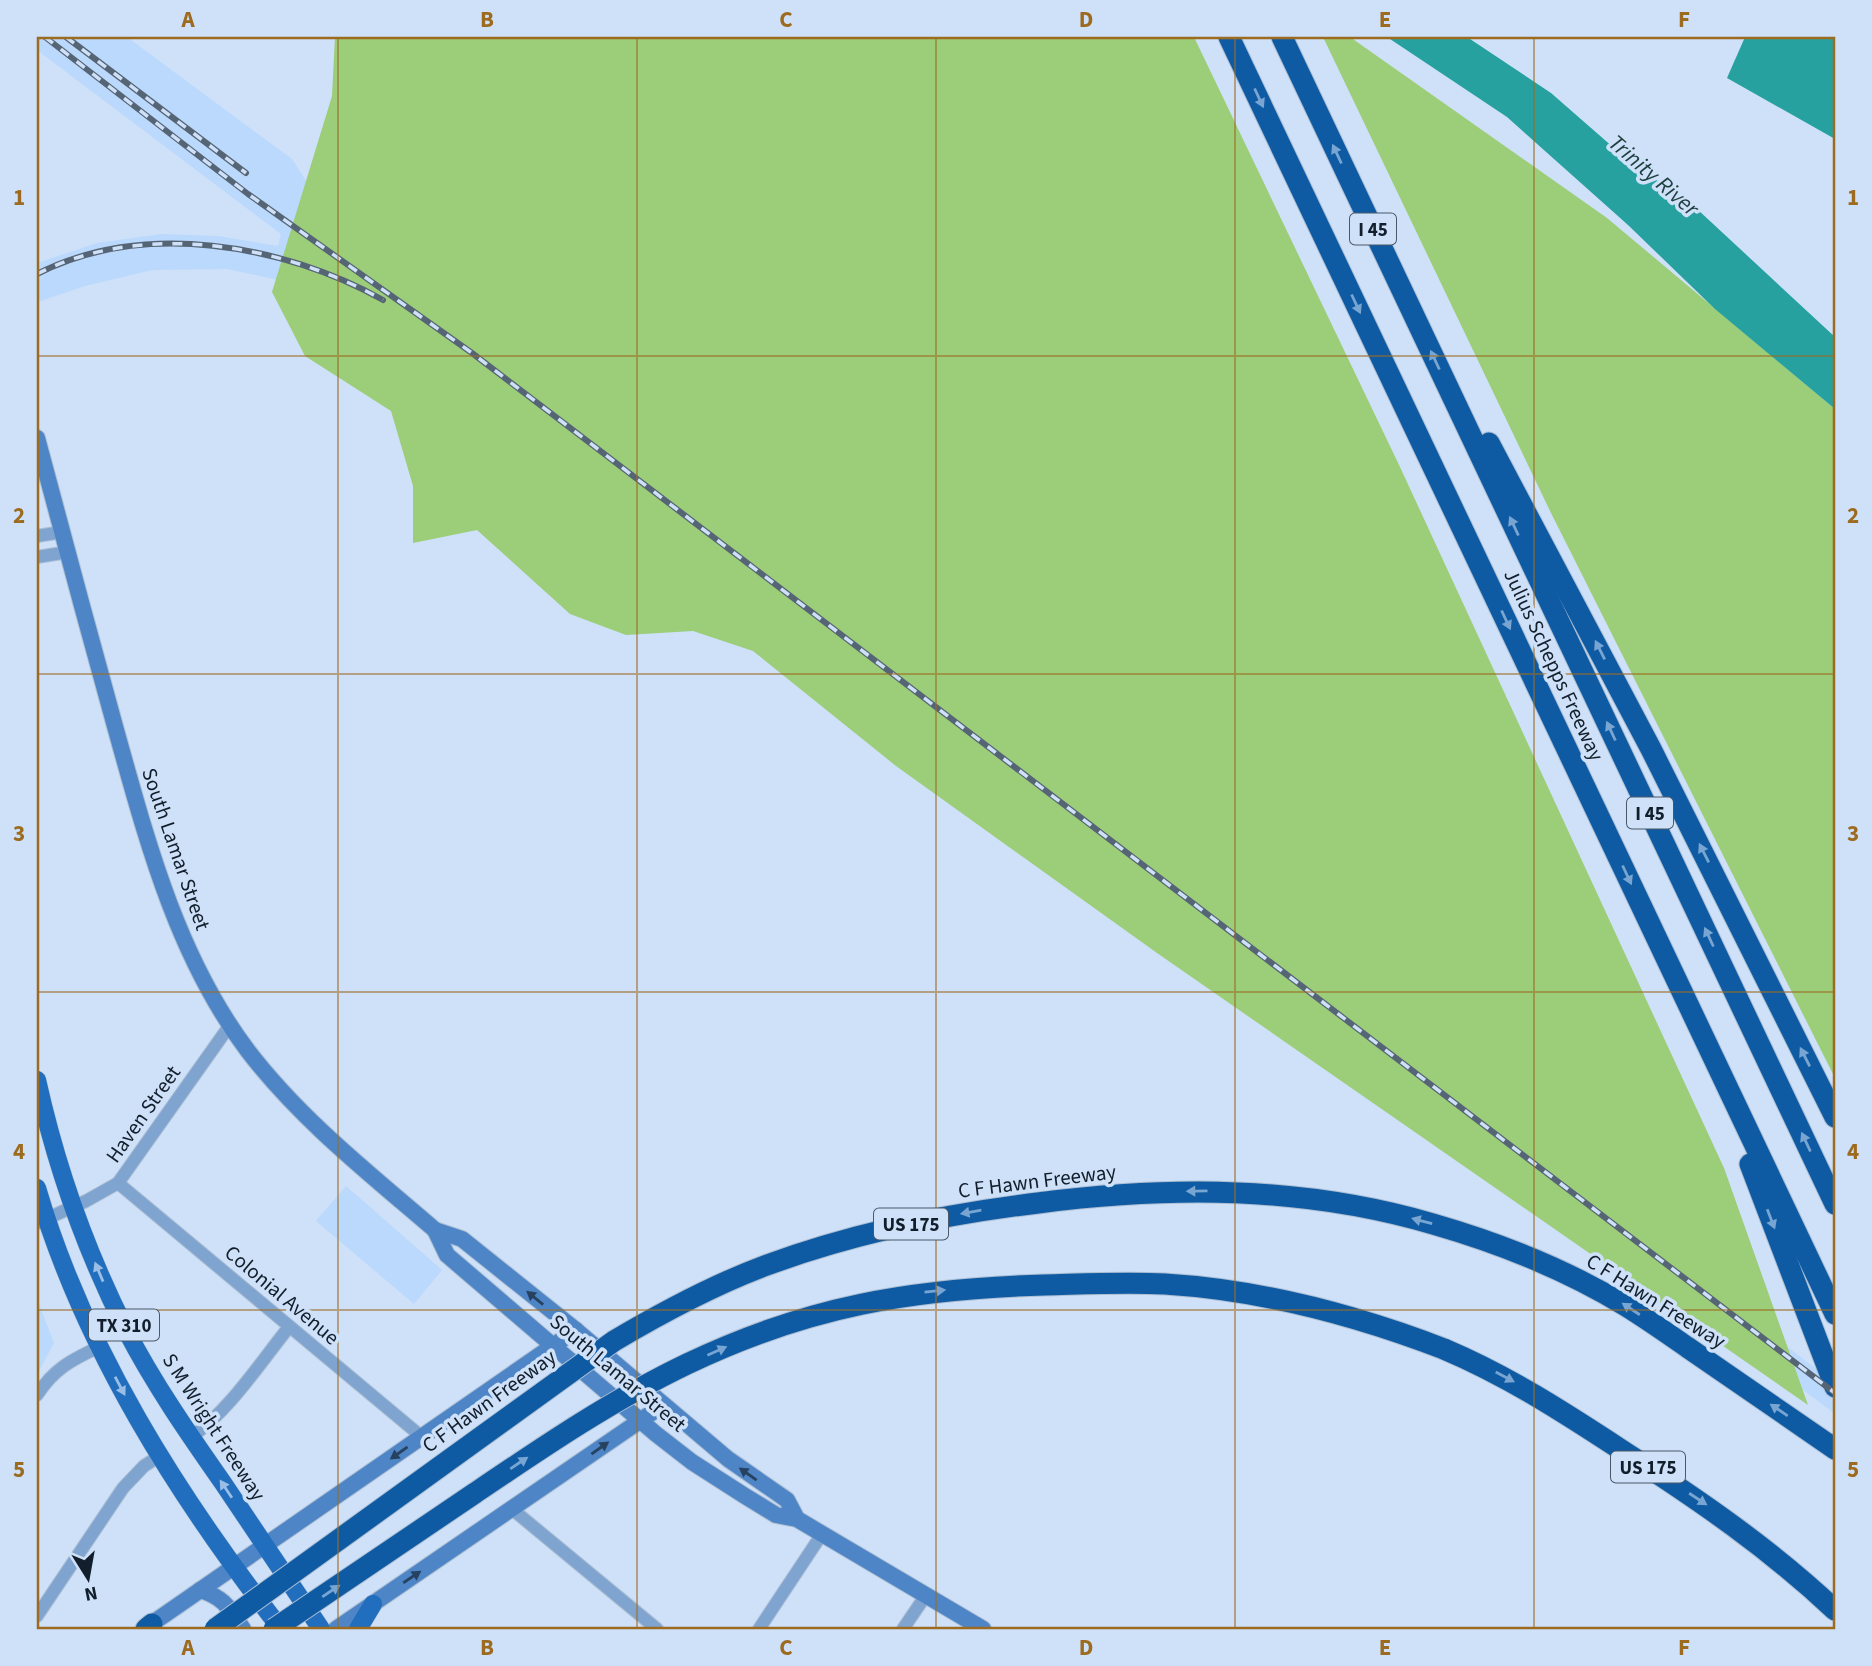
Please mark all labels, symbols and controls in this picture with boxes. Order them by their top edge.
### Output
text: A [180,3,195,36]
text: B [480,3,494,36]
text: C [779,3,793,36]
text: D [1079,3,1093,36]
text: E [1379,3,1391,36]
text: F [1678,3,1690,36]
one-way arrow [1253,88,1264,108]
water label: Trinity River [1601,127,1707,225]
one-way arrow [1332,144,1343,164]
text: 1 [13,181,25,214]
text: 1 [1847,181,1859,214]
road number: I 45 [1350,214,1396,244]
one-way arrow [1350,294,1362,314]
one-way arrow [1429,350,1441,370]
text: 2 [13,499,25,532]
text: 2 [1847,499,1859,532]
one-way arrow [1508,516,1519,536]
street label: Julius Schepps Freeway [1496,564,1612,766]
one-way arrow [1500,610,1512,630]
one-way arrow [1594,640,1605,660]
one-way arrow [1605,721,1617,741]
street label: South Lamar Street [134,764,218,934]
road number: I 45 [1627,798,1673,828]
text: 3 [13,817,25,850]
text: 3 [1847,817,1859,850]
one-way arrow [1698,843,1709,863]
one-way arrow [1621,865,1633,885]
one-way arrow [1703,927,1714,947]
one-way arrow [1799,1046,1811,1066]
street label: Haven Street [98,1059,188,1169]
one-way arrow [1800,1132,1812,1152]
text: 4 [13,1135,25,1168]
text: 4 [1847,1135,1859,1168]
street label: C F Hawn Freeway [956,1156,1118,1206]
one-way arrow [1186,1185,1208,1197]
one-way arrow [960,1207,982,1218]
road number: US 175 [874,1208,948,1240]
one-way arrow [1766,1209,1777,1230]
one-way arrow [1411,1215,1432,1225]
street label: Colonial Avenue [218,1238,346,1352]
street label: C F Hawn Freeway [1581,1246,1732,1356]
one-way arrow [93,1262,105,1282]
one-way arrow [924,1286,946,1297]
one-way arrow [526,1291,544,1305]
one-way arrow [1621,1303,1640,1316]
street label: South Lamar Street [543,1307,693,1439]
road number: TX 310 [89,1310,159,1340]
street label: C F Hawn Freeway [416,1342,562,1460]
one-way arrow [706,1345,727,1356]
street label: S M Wright Freeway [155,1347,273,1507]
one-way arrow [1496,1371,1516,1383]
one-way arrow [114,1377,126,1396]
one-way arrow [1770,1403,1788,1417]
one-way arrow [591,1441,609,1455]
one-way arrow [389,1446,408,1459]
road number: US 175 [1611,1452,1685,1483]
text: 5 [13,1453,25,1486]
text: 5 [1847,1453,1859,1486]
one-way arrow [509,1457,529,1470]
one-way arrow [739,1467,757,1481]
one-way arrow [219,1480,233,1498]
one-way arrow [1688,1492,1707,1505]
north arrow [52,1544,122,1614]
one-way arrow [403,1571,422,1584]
text: N [82,1579,100,1608]
one-way arrow [322,1584,340,1598]
text: A [180,1631,195,1664]
text: B [480,1631,494,1664]
text: C [779,1631,793,1664]
text: D [1079,1631,1093,1664]
text: E [1379,1631,1391,1664]
text: F [1678,1631,1690,1664]

